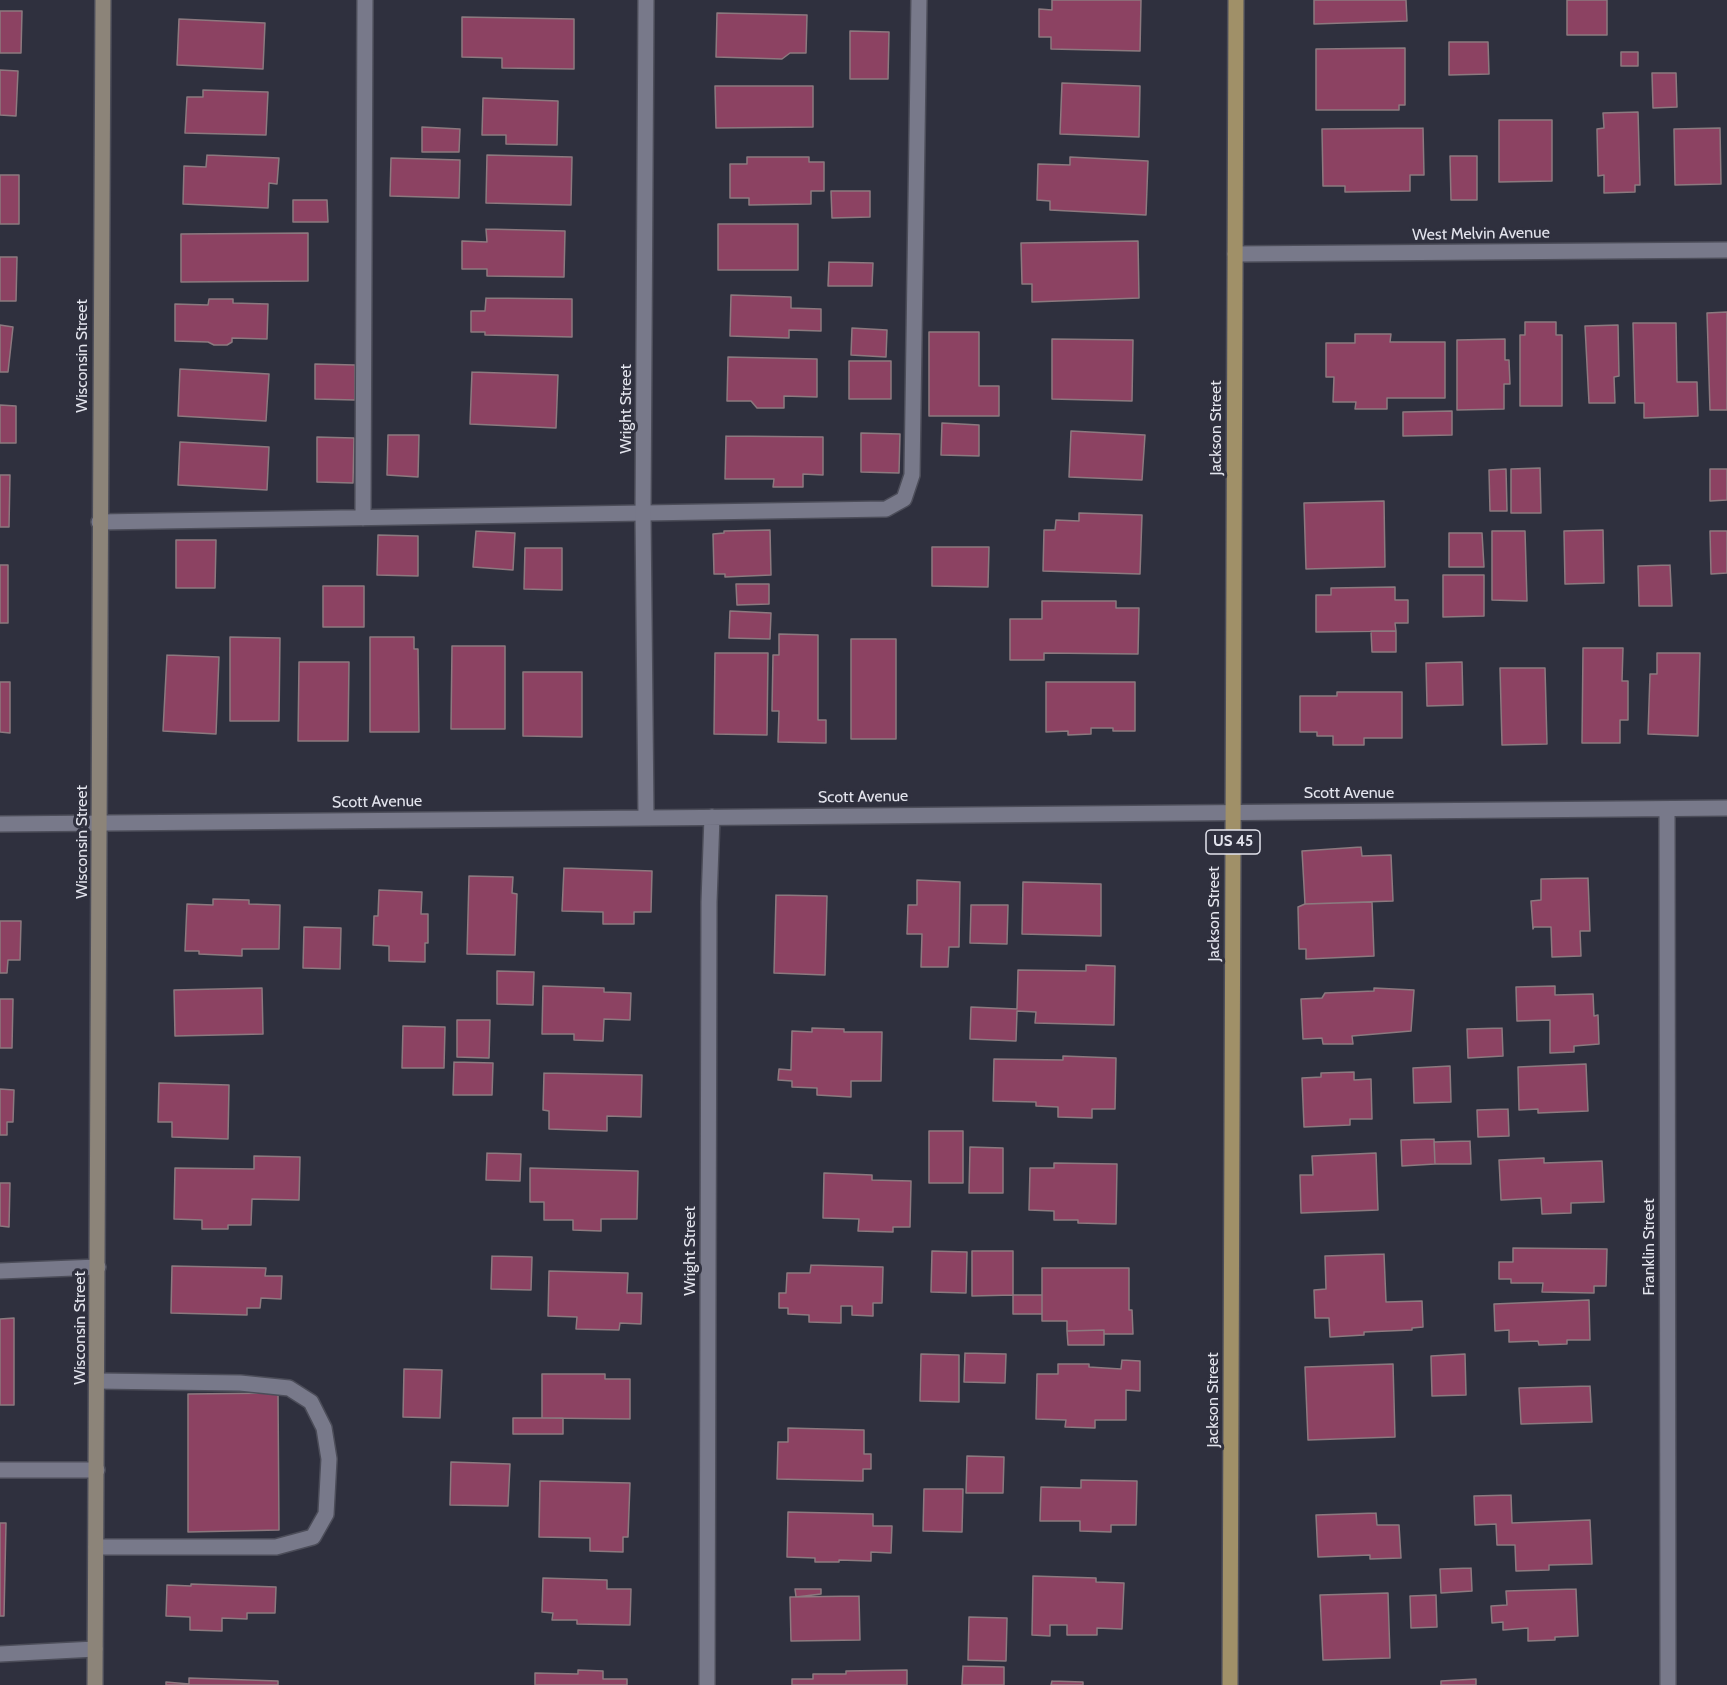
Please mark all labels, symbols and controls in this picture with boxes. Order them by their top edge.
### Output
street label: West Melvin Avenue [1412,223,1550,245]
street label: Wisconsin Street [72,299,92,413]
street label: Wright Street [616,364,636,454]
street label: Jackson Street [1206,380,1226,476]
street label: Scott Avenue [1304,783,1394,803]
street label: Wisconsin Street [72,785,92,899]
street label: Scott Avenue [818,787,908,807]
street label: Scott Avenue [332,792,422,812]
road number: US 45 [1206,830,1260,854]
street label: Jackson Street [1204,866,1224,962]
street label: Franklin Street [1639,1198,1659,1296]
street label: Wright Street [680,1206,700,1296]
street label: Wisconsin Street [70,1271,90,1385]
street label: Jackson Street [1203,1352,1223,1448]

